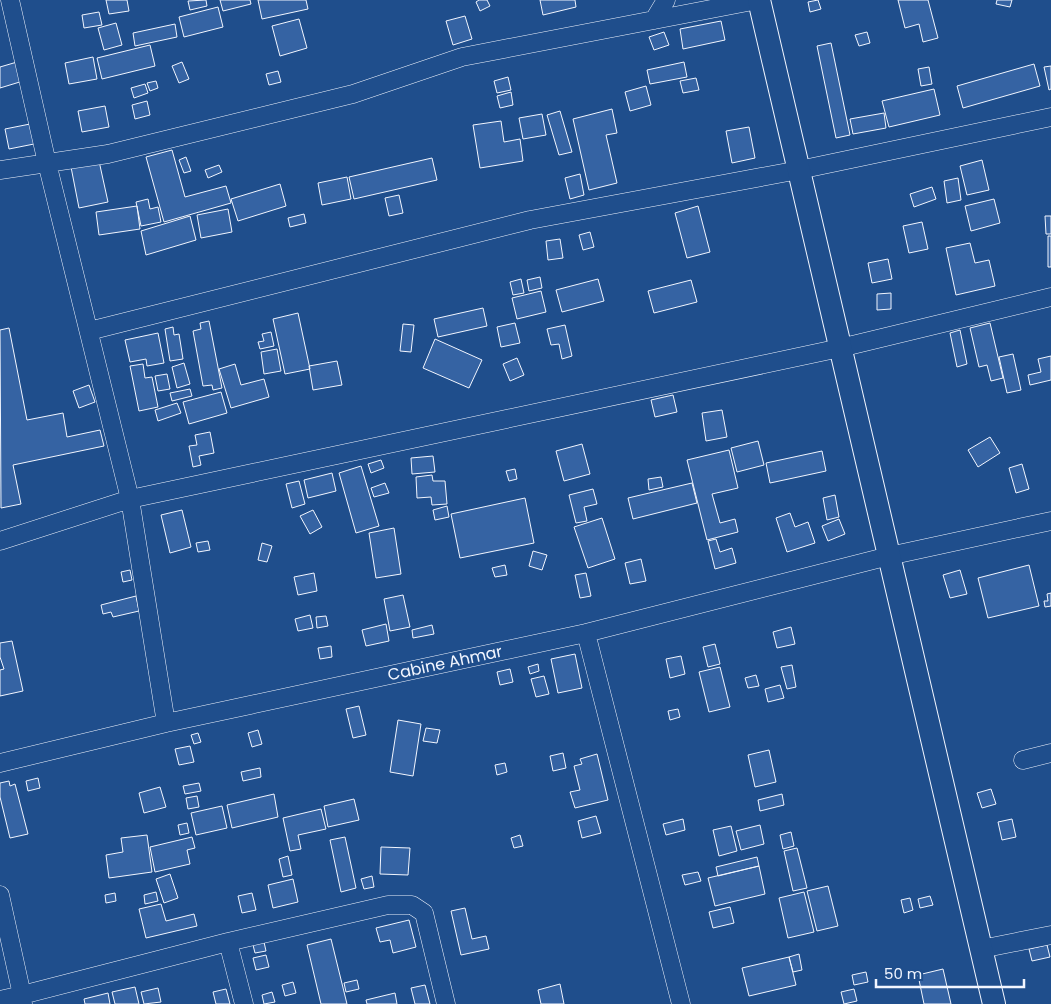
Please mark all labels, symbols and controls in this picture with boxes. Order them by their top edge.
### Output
street label: Cabine Ahmar [386,640,504,686]
scale bar [876,956,1024,988]
text: 50 m [884,963,922,984]

